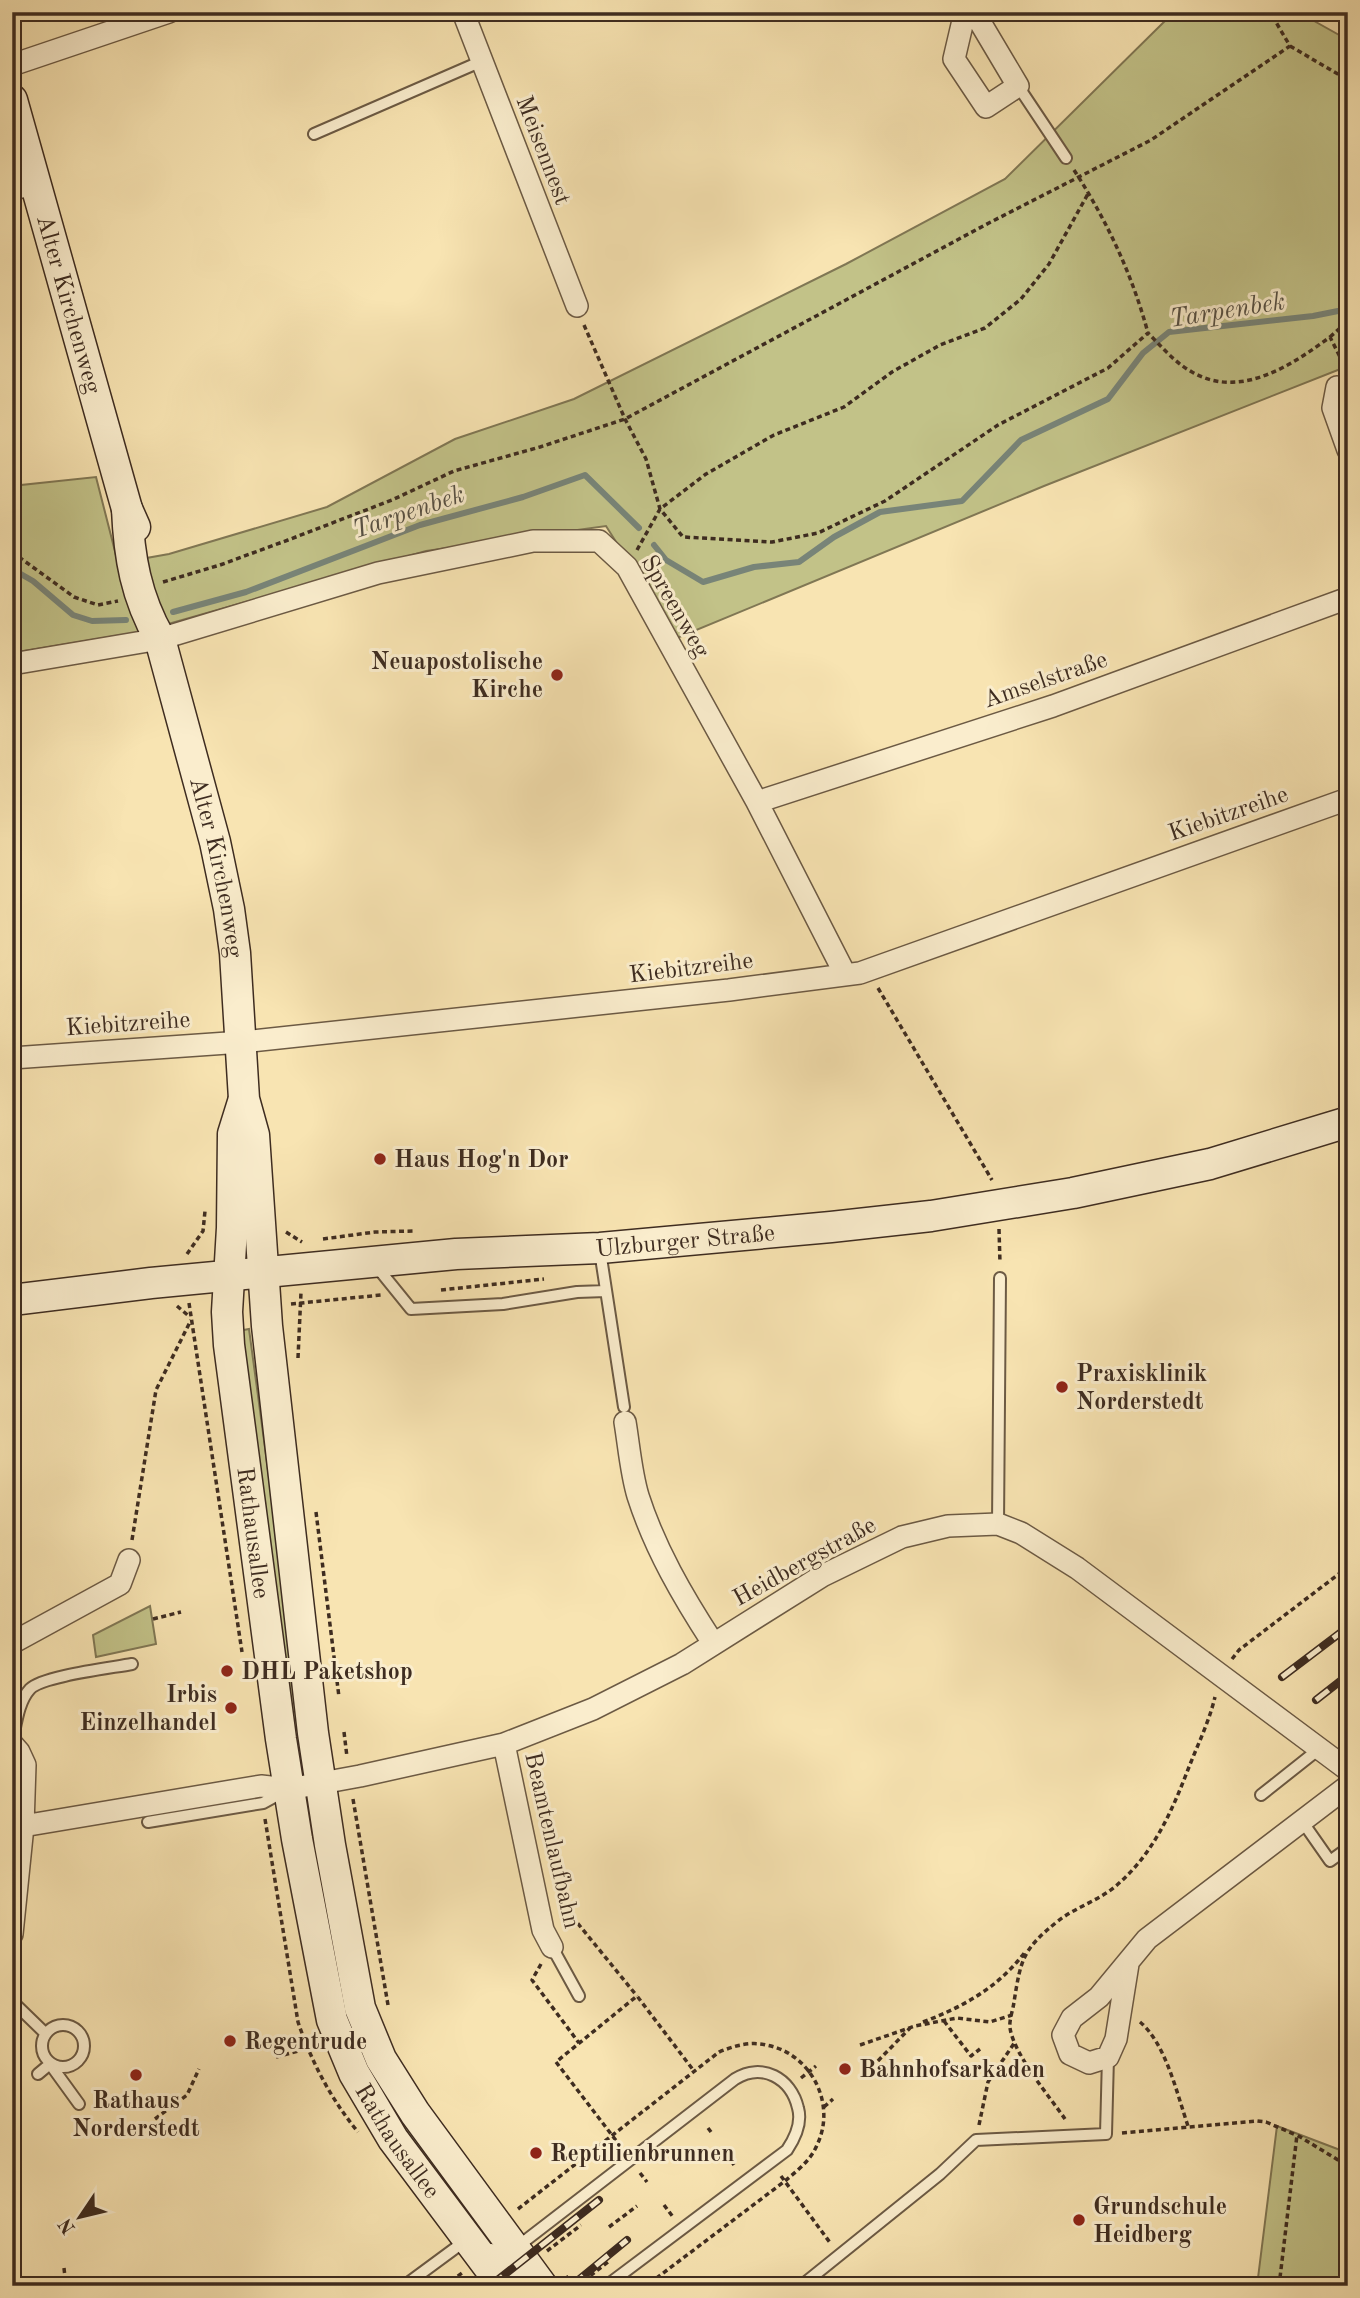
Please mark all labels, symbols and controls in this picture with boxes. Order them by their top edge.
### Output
street label: Meisennest [510,93,574,209]
street label: Alter Kirchenweg [31,213,104,397]
water label: Tarpenbek [1168,289,1287,333]
water label: Tarpenbek [349,482,468,544]
street label: Spreenweg [635,552,713,662]
street label: Amselstraße [981,648,1111,713]
place label: Neuapostolische Kirche [371,651,543,703]
marker: Neuapostolische Kirche [549,667,565,683]
street label: Alter Kirchenweg [184,775,246,959]
street label: Kiebitzreihe [1166,783,1292,847]
street label: Kiebitzreihe [628,949,755,989]
street label: Kiebitzreihe [65,1009,191,1041]
place label: Haus Hog'n Dor [394,1149,569,1173]
marker: Haus Hog'n Dor [372,1151,388,1167]
street label: Ulzburger Straße [595,1222,776,1262]
place label: Praxisklinik Norderstedt [1076,1363,1207,1415]
marker: Praxisklinik Norderstedt [1054,1379,1070,1395]
street label: Rathausallee [231,1466,272,1600]
street label: Heidbergstraße [730,1514,880,1612]
place label: DHL Paketshop [241,1661,413,1685]
marker: DHL Paketshop [219,1663,235,1679]
place label: Irbis Einzelhandel [80,1684,217,1736]
marker: Irbis Einzelhandel [223,1700,239,1716]
street label: Beamtenlaufbahn [519,1750,583,1931]
place label: Regentrude [244,2031,367,2055]
marker: Regentrude [222,2033,238,2049]
place label: Bahnhofsarkaden [859,2059,1045,2083]
marker: Bahnhofsarkaden [837,2061,853,2077]
marker: Rathaus Norderstedt [128,2067,144,2083]
street label: Rathausallee [349,2080,443,2204]
place label: Rathaus Norderstedt [72,2090,200,2142]
place label: Reptilienbrunnen [550,2143,735,2167]
marker: Reptilienbrunnen [528,2145,544,2161]
north arrow [46,2182,116,2252]
place label: Grundschule Heidberg [1093,2196,1227,2248]
marker: Grundschule Heidberg [1071,2212,1087,2228]
text: N [56,2214,80,2237]

